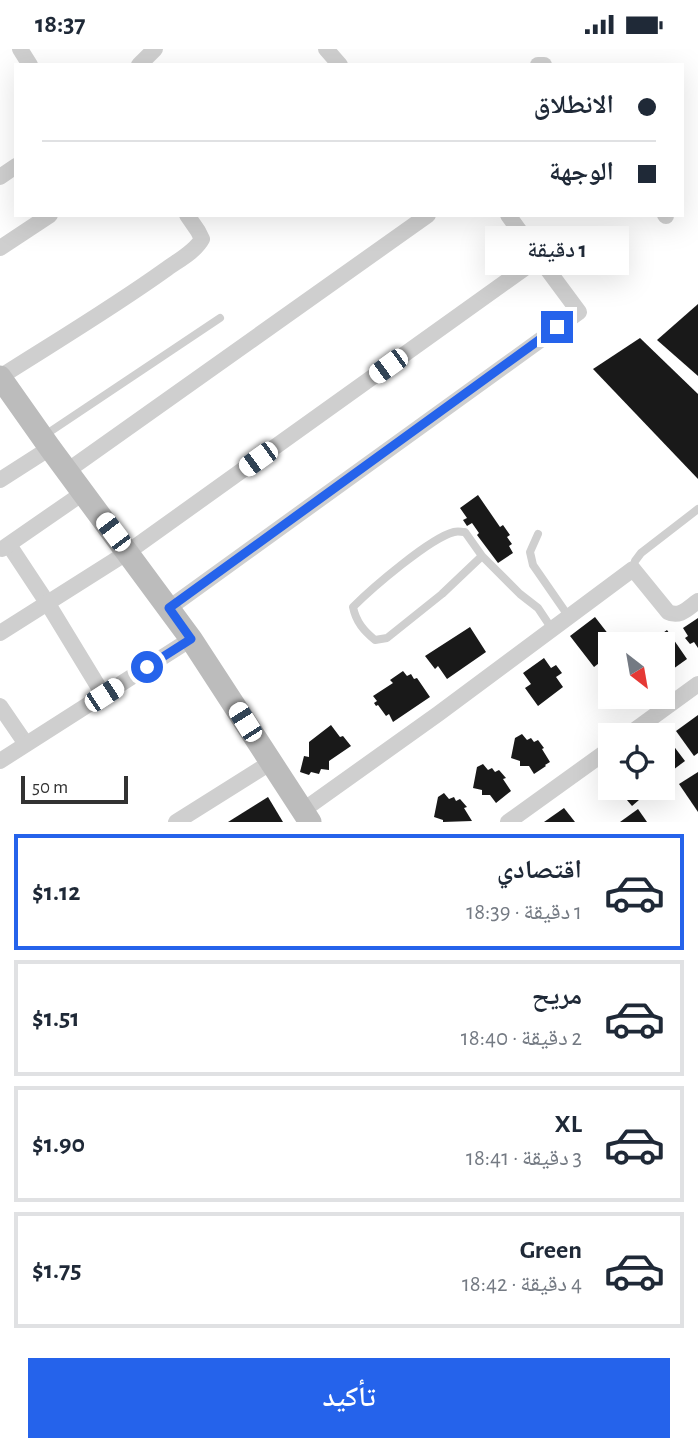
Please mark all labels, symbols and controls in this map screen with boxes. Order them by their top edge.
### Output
text: 18:37 [35,11,86,37]
text: الانطلاق [534,92,614,118]
text: الوجهة [549,159,614,185]
callout: 1 دقيقة [485,225,629,275]
text: 1 دقيقة [527,239,587,262]
route end [541,311,573,343]
car [365,345,412,387]
car [235,438,282,480]
car [92,509,135,555]
north arrow [598,632,676,709]
map controls [598,632,675,800]
route start [131,651,163,683]
car [81,675,128,715]
car [225,699,266,745]
button: locate [598,723,675,800]
scale bar [21,773,128,805]
text: 50 m [32,778,68,797]
text: اقتصادي [497,857,582,883]
icon: car [603,861,666,924]
text: $1.12 [32,879,81,905]
text: 1 دقيقة · 18:39 [466,901,582,924]
text: مريح [532,983,582,1009]
icon: car [603,987,666,1050]
text: $1.51 [32,1005,80,1031]
text: 2 دقيقة · 18:40 [461,1027,582,1050]
text: XL [555,1111,582,1137]
icon: car [603,1113,666,1176]
text: $1.90 [32,1131,85,1157]
text: 3 دقيقة · 18:41 [466,1147,582,1170]
text: Green [520,1237,582,1263]
icon: car [603,1239,666,1302]
text: $1.75 [32,1257,81,1283]
text: 4 دقيقة · 18:42 [462,1273,582,1296]
button: تأكيد [28,1358,670,1438]

